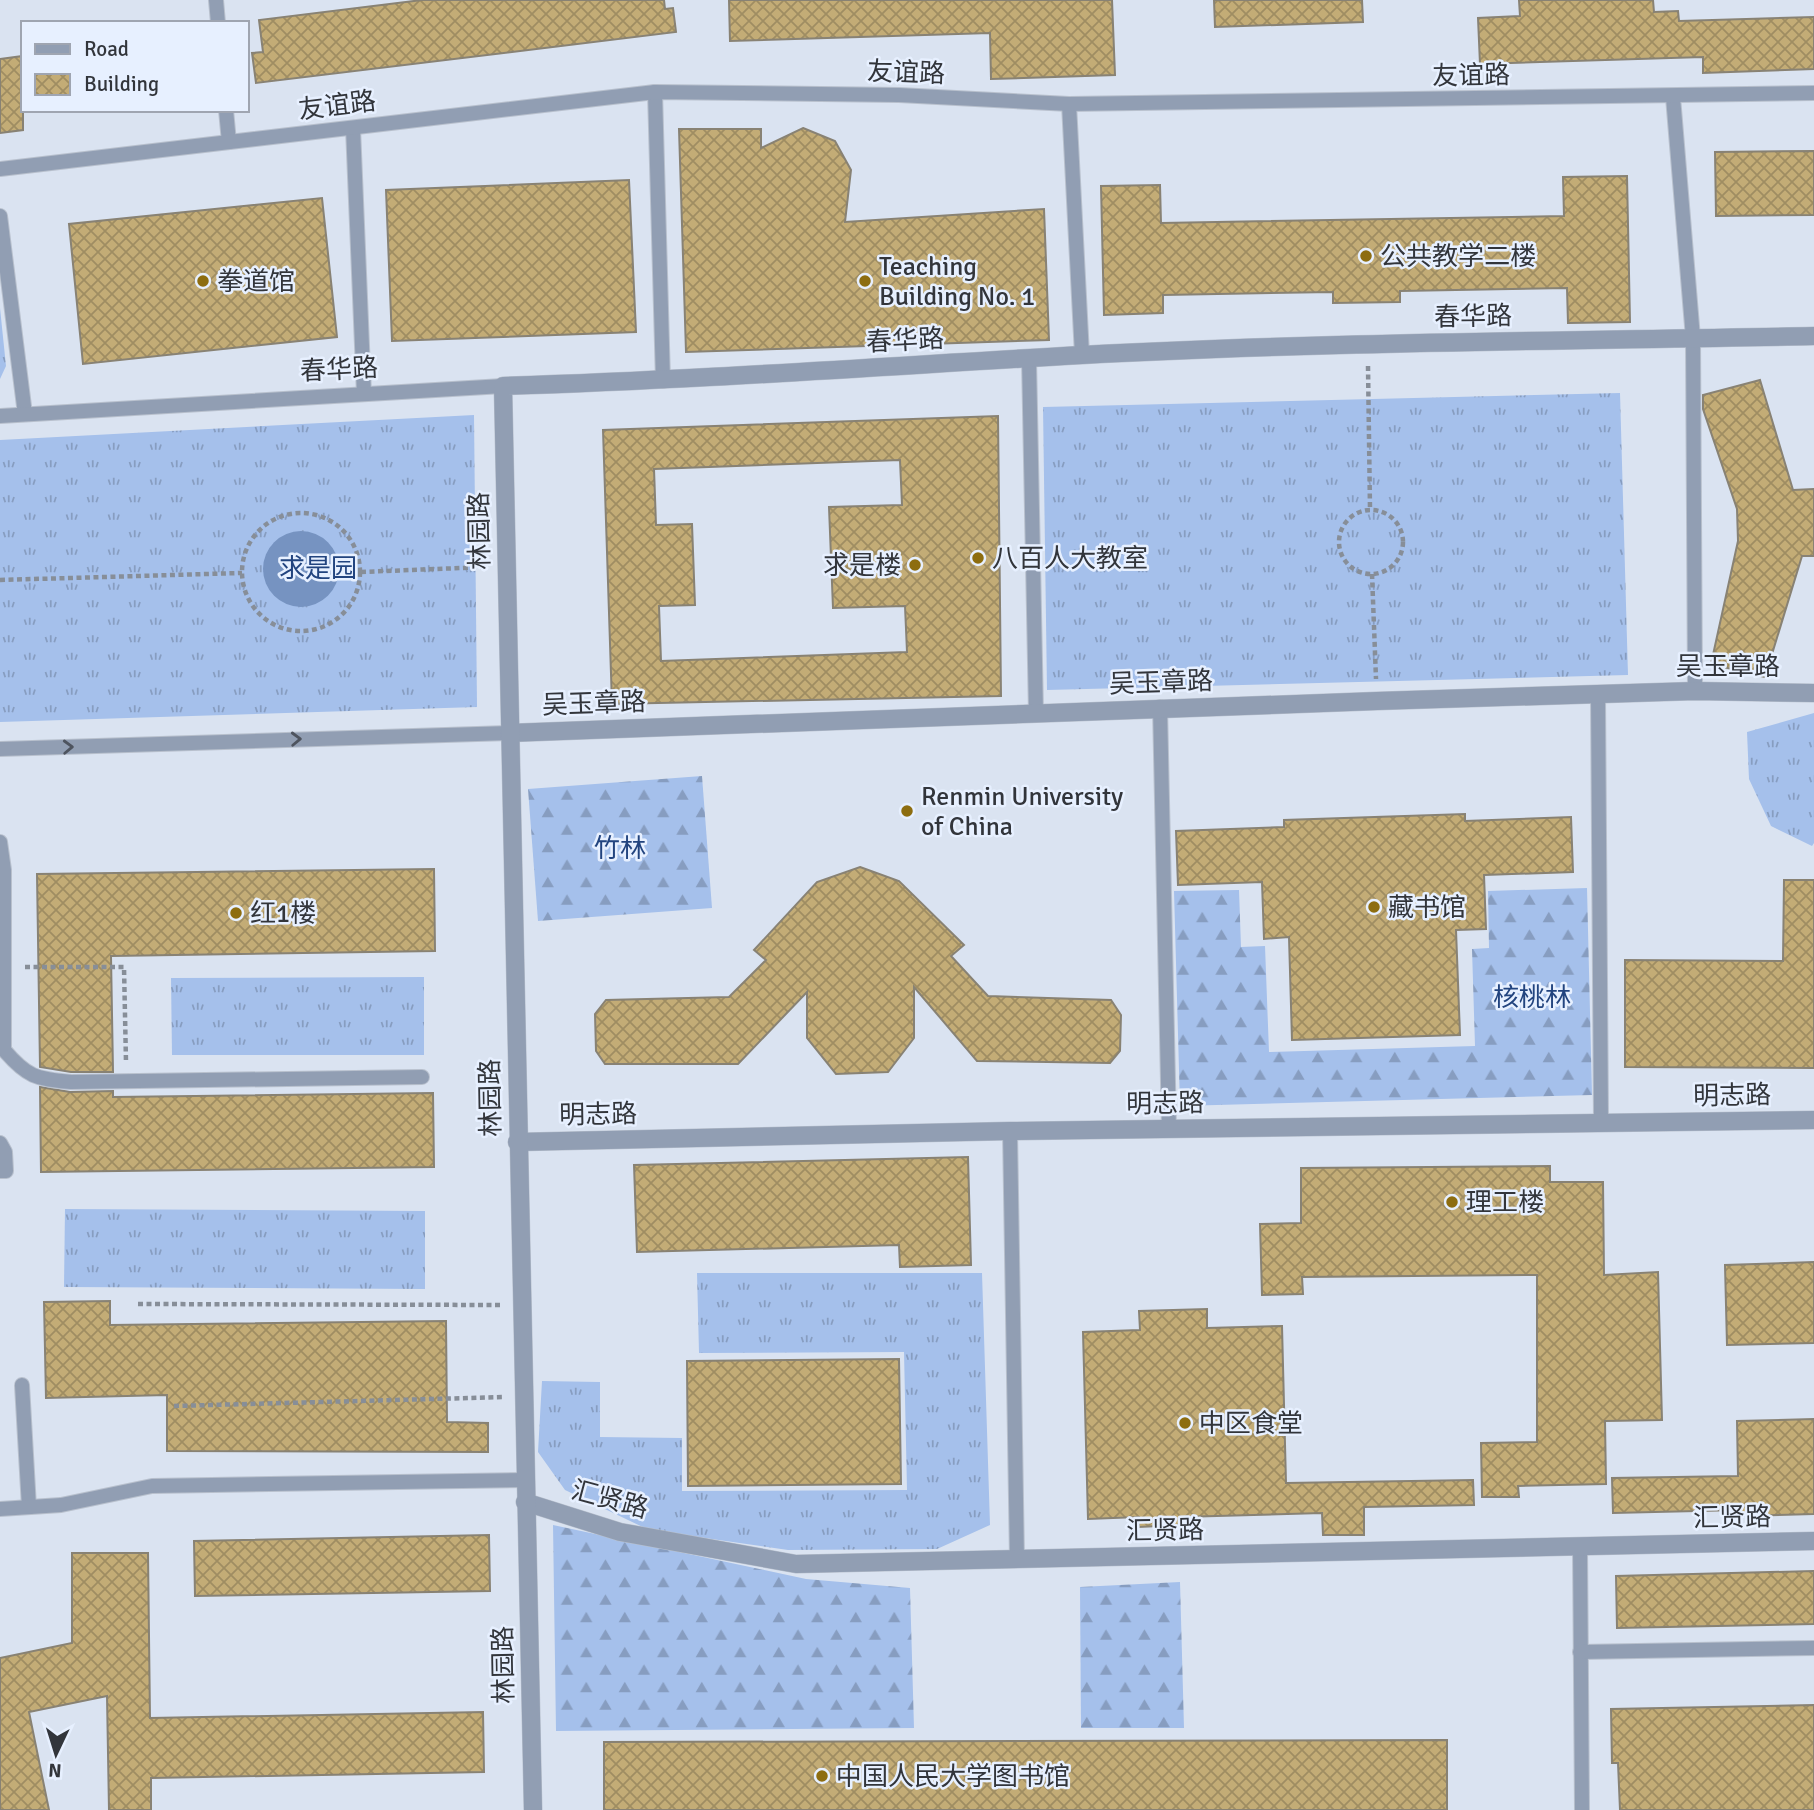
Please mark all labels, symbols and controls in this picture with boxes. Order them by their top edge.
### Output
legend [21,21,248,112]
text: Road [84,36,129,62]
street label: 友谊路 [866,56,946,90]
street label: 友谊路 [1432,59,1510,93]
text: Building [84,71,159,97]
street label: 友谊路 [296,85,378,127]
place label: 公共教学二楼 [1380,241,1536,273]
marker: 公共教学二楼 [1358,248,1374,264]
place label: Teaching Building No. 1 [879,251,1035,313]
place label: 拳道馆 [217,266,295,298]
marker: 拳道馆 [195,273,211,289]
marker: Teaching Building No. 1 [857,273,873,289]
street label: 春华路 [1434,300,1512,334]
street label: 春华路 [865,323,945,359]
street label: 春华路 [299,352,379,388]
street label: 林园路 [463,492,497,570]
place label: 八百人大教室 [992,543,1148,575]
place label: 求是楼 [823,550,901,582]
marker: 八百人大教室 [970,550,986,566]
park label: 求是园 [279,553,357,585]
marker: 求是楼 [907,557,923,573]
street label: 吴玉章路 [1676,651,1780,683]
street label: 吴玉章路 [1109,665,1214,701]
street label: 吴玉章路 [542,686,647,722]
one-way arrow [290,732,301,747]
one-way arrow [63,739,74,754]
place label: Renmin University of China [921,781,1123,843]
marker: Renmin University of China [899,803,915,819]
park label: 竹林 [594,833,646,865]
place label: 藏书馆 [1388,892,1466,924]
place label: 红1楼 [250,898,316,930]
marker: 藏书馆 [1366,899,1382,915]
marker: 红1楼 [228,905,244,921]
park label: 核桃林 [1493,982,1571,1014]
street label: 林园路 [474,1059,508,1137]
street label: 明志路 [1693,1079,1771,1113]
street label: 明志路 [1126,1087,1204,1121]
street label: 明志路 [559,1098,637,1132]
place label: 理工楼 [1466,1187,1544,1219]
marker: 理工楼 [1444,1194,1460,1210]
place label: 中区食堂 [1199,1408,1303,1440]
marker: 中区食堂 [1177,1415,1193,1431]
street label: 汇贤路 [568,1474,652,1526]
street label: 汇贤路 [1693,1501,1771,1535]
street label: 汇贤路 [1126,1514,1204,1548]
street label: 林园路 [487,1626,521,1704]
north arrow [21,1719,91,1789]
text: N [47,1758,62,1782]
place label: 中国人民大学图书馆 [836,1761,1070,1793]
marker: 中国人民大学图书馆 [814,1768,830,1784]

